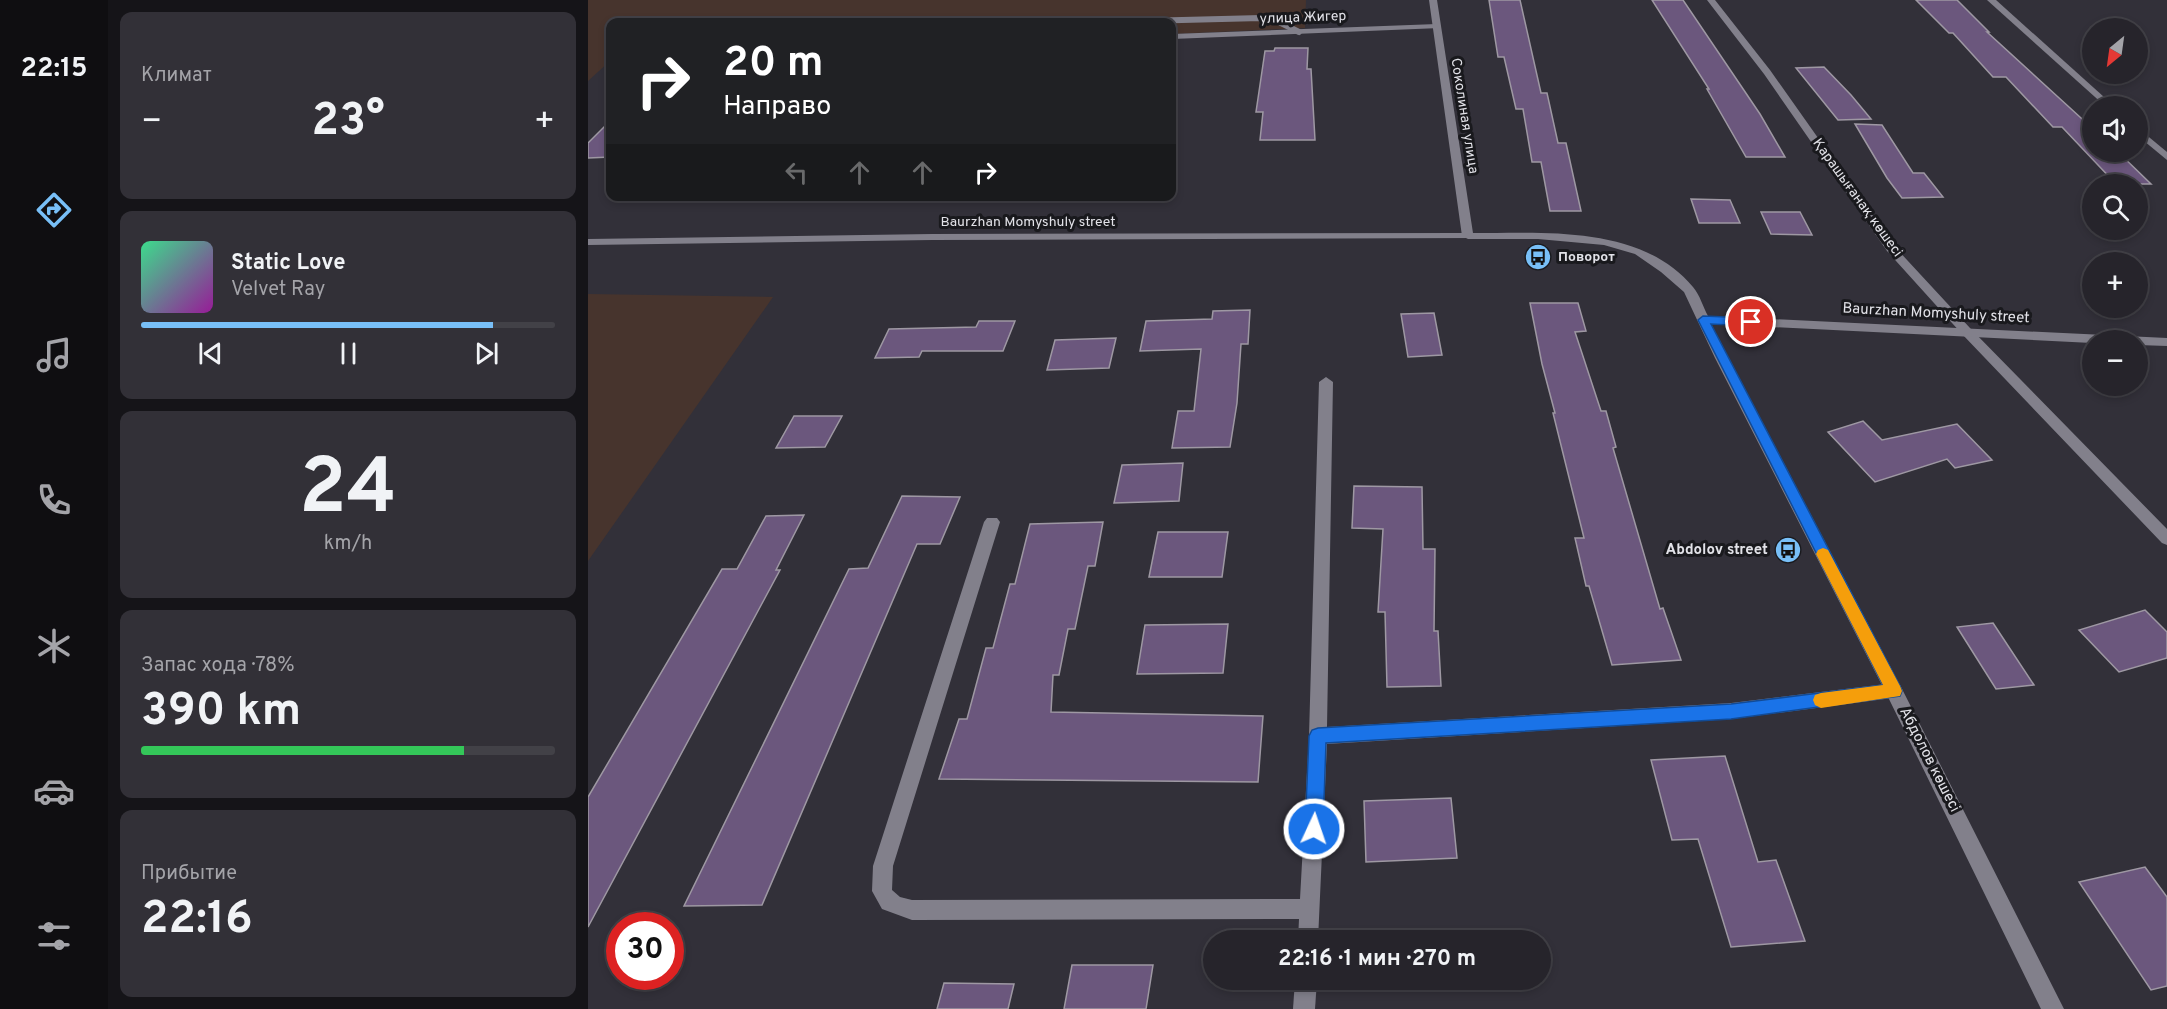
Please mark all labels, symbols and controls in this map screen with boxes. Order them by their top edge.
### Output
street label: улица Жигер [1259,8,1347,28]
north arrow [2082,18,2148,84]
map controls [2082,18,2148,396]
text: 20 m [723,38,824,91]
icon: right [624,42,702,120]
text: 22:15 [21,52,87,86]
street label: Соколиная улица [1446,57,1482,175]
text: Климат [141,63,212,89]
text: Направо [723,90,831,124]
text: 23° [311,94,385,151]
button: sound [2082,96,2148,162]
text: − [141,102,162,144]
text: + [534,102,555,144]
street label: Қарашығанақ көшесі [1808,135,1906,261]
icon: left [780,156,813,189]
icon: ahead [843,156,876,189]
icon: ahead [906,156,939,189]
icon: right [969,156,1002,189]
button: search [2082,174,2148,240]
icon: directions [33,189,75,231]
street label: Baurzhan Momyshuly street [940,214,1116,231]
bus stop icon: Поворот [1523,242,1553,272]
place label: Поворот [1558,249,1615,266]
text: Static Love [231,250,345,277]
button: + [2082,252,2148,318]
text: Velvet Ray [231,277,325,303]
pin [1725,296,1776,347]
street label: Baurzhan Momyshuly street [1842,300,2030,328]
icon: arrive [1734,305,1767,338]
button: − [2082,330,2148,396]
icon: music [33,334,75,376]
icon: previous [194,337,227,370]
icon: pause [332,337,365,370]
icon: next [470,337,503,370]
text: 24 [299,442,397,541]
icon: phone [33,479,75,521]
text: km/h [324,531,372,557]
bus stop icon: Abdolov street [1773,535,1803,565]
place label: Abdolov street [1665,541,1768,560]
icon: climate [33,625,75,667]
text: Запас хода · 78% [141,653,295,679]
text: 390 km [141,684,301,741]
street label: Абдолов көшесі [1894,704,1964,816]
icon: car [33,770,75,812]
position arrow [1282,797,1346,861]
text: Прибытие [141,861,237,887]
text: 22:16 [141,892,253,949]
speed limit sign: 30 [606,912,684,990]
icon: filters [33,915,75,957]
text: 22:16 · 1 мин · 270 m [1278,946,1476,973]

